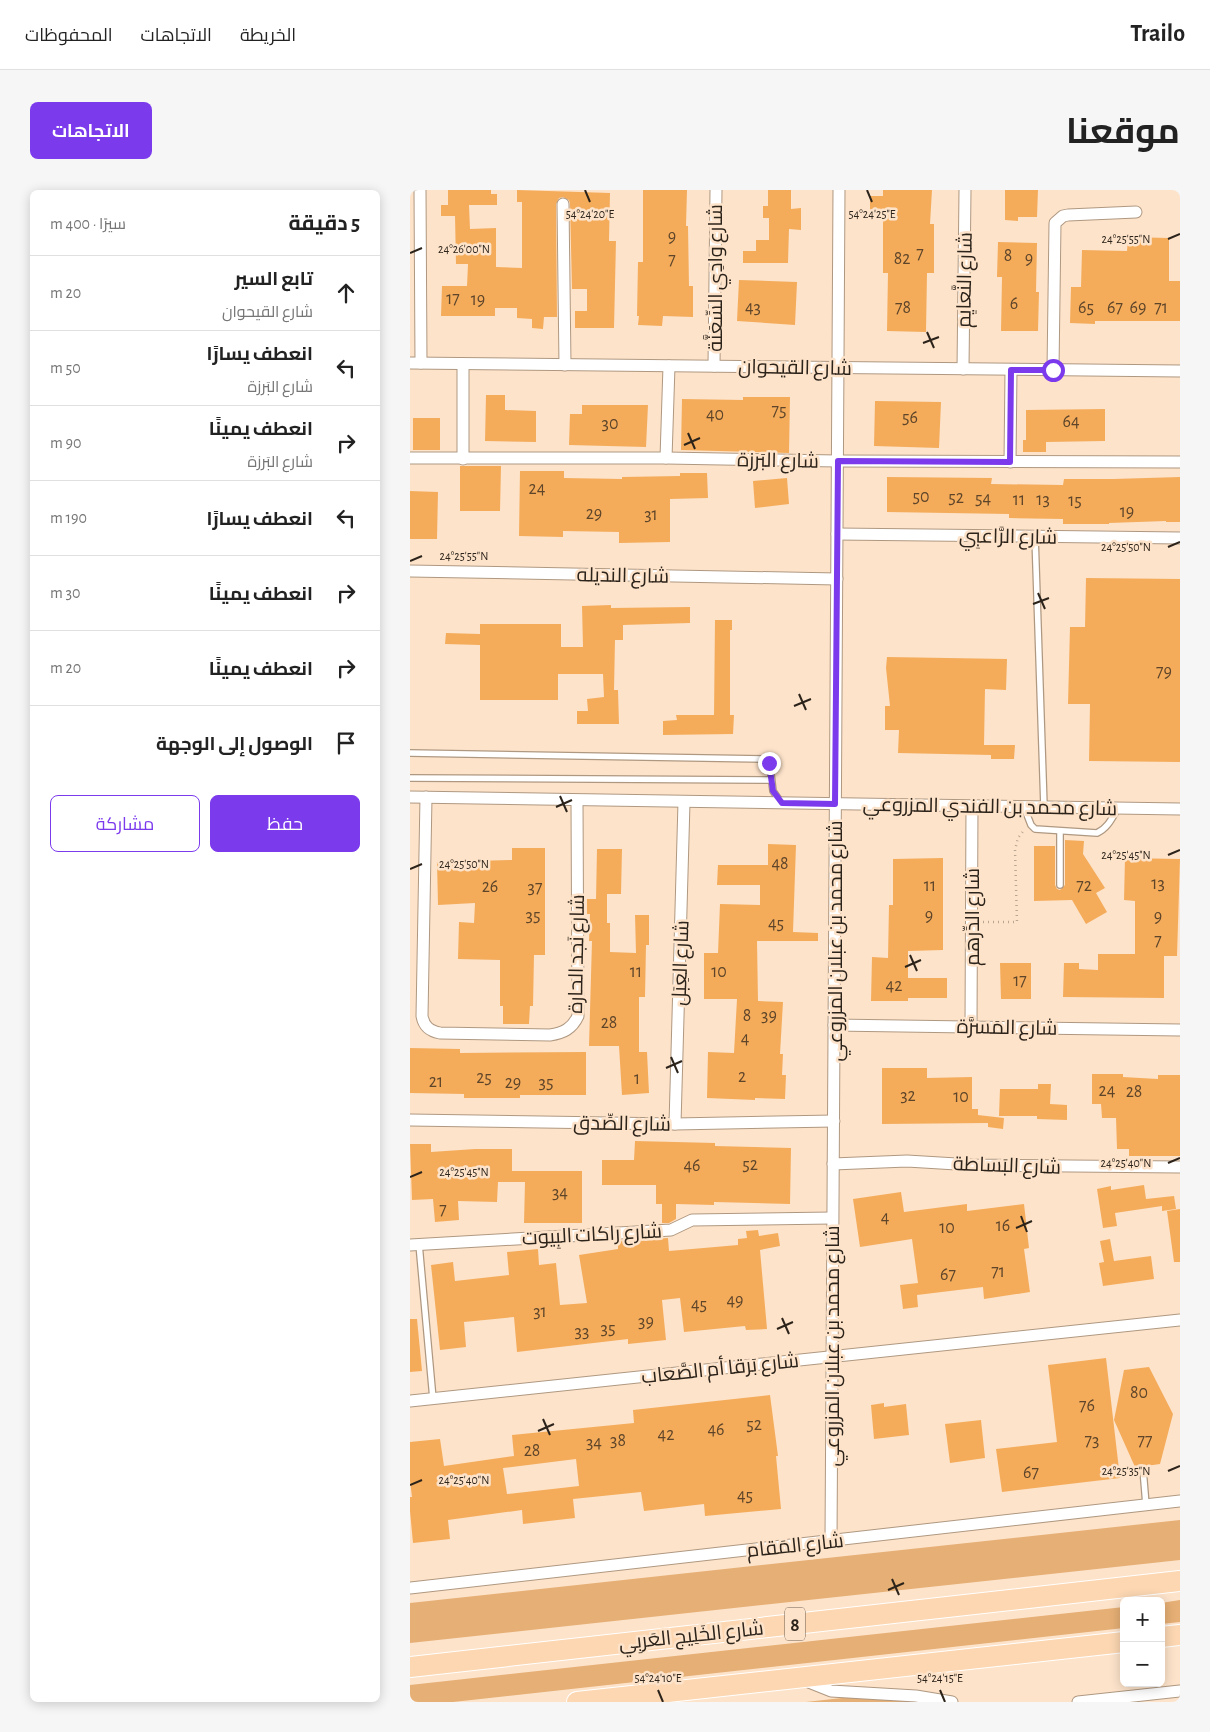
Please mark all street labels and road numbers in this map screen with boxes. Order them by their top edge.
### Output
street label: شارع وادِي السِّعَنَّة [703,204,731,352]
street label: شارع النَّعايِم [951,232,979,328]
street label: شارع القيحوان [738,357,852,382]
street label: شارع البَرزة [737,450,819,475]
street label: شارع الرَّاعبِي [959,526,1057,553]
street label: شارع النديله [576,565,669,590]
street label: شارع محمد بن الفندي المزروعي [862,795,1117,824]
street label: شارع محمد بن عبلان المزروعي [826,821,851,1061]
street label: شارع الدِّرهم [962,868,986,966]
street label: شارع نَجد الحارة [566,894,591,1014]
street label: شارع العِبَل [670,920,695,1006]
street label: شارع المَسرَّة [956,1017,1058,1042]
street label: شارع الصِّدق [573,1112,671,1138]
street label: شارع البَساطة [952,1154,1061,1181]
street label: شارع راكات البِيوت [522,1221,663,1252]
street label: شارع محمد بن عبلان المزروعي [823,1226,848,1466]
street label: شارع بَرقا أم الصَّعاب [640,1348,800,1390]
street label: شارع المَقام [746,1531,845,1564]
road number: 8 [785,1608,805,1640]
street label: شارع الخَلِيج العَربِي [618,1618,765,1659]

